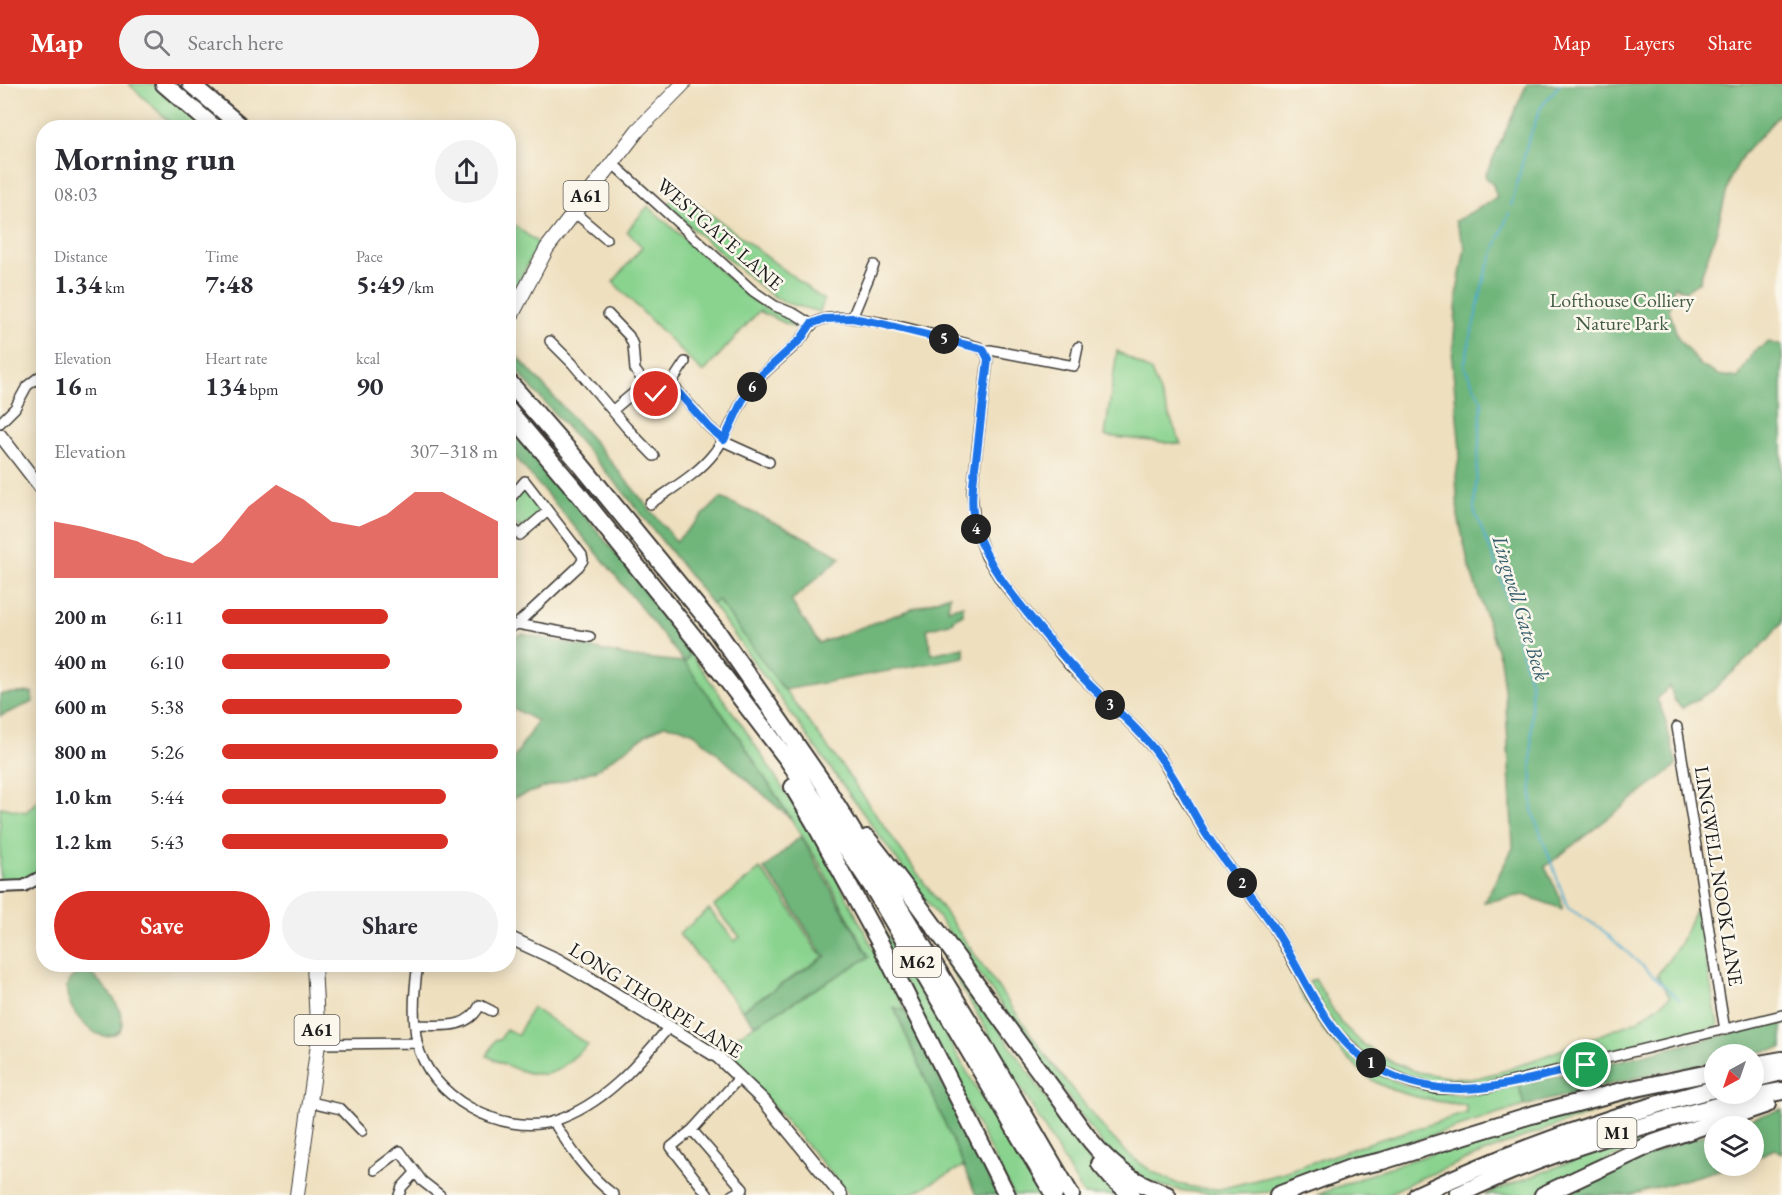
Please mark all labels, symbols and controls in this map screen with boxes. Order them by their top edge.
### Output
search box [119,15,539,69]
text: Map [30,24,83,60]
icon: search [140,26,173,59]
text: Search here [188,28,283,57]
text: Map [1553,29,1591,56]
text: Layers [1624,29,1675,56]
text: Share [1708,29,1752,56]
text: Morning run [54,137,236,180]
button: share [435,140,498,203]
street label: WESTGATE LANE [651,172,789,296]
text: 08:03 [54,181,97,207]
road number: A61 [564,181,608,211]
text: Distance [54,246,107,267]
text: Time [205,246,238,267]
text: Pace [356,246,383,267]
text: 1.34 [54,267,102,301]
text: 7:48 [205,267,254,301]
text: 5:49 [356,267,405,301]
text: km [102,277,125,298]
text: /km [405,277,434,298]
park label: Lofthouse Colliery Nature Park [1550,287,1695,336]
pin: 5 [929,324,959,354]
text: 5 [940,328,948,349]
text: Elevation [54,348,112,369]
text: Heart rate [205,348,267,369]
text: kcal [356,348,380,369]
pin [630,368,681,419]
text: 16 [54,369,82,403]
text: 134 [205,369,246,403]
text: 90 [356,369,384,403]
pin: 6 [737,372,767,402]
text: 6 [748,376,756,397]
icon: check [639,377,672,410]
text: m [82,379,97,400]
text: bpm [246,379,278,400]
text: Elevation [54,438,126,464]
text: 307–318 m [410,438,498,464]
pin: 4 [961,514,991,544]
text: 4 [972,518,980,539]
water label: Lingwell Gate Beck [1486,531,1557,684]
text: 200 m [54,604,107,630]
text: 6:11 [150,604,184,630]
text: 400 m [54,649,107,675]
text: 6:10 [150,649,184,675]
pin: 3 [1095,690,1125,720]
text: 600 m [54,694,107,720]
text: 5:38 [150,694,184,720]
text: 3 [1106,694,1114,715]
text: 800 m [54,739,107,765]
text: 5:26 [150,739,184,765]
street label: LINGWELL NOOK LANE [1689,764,1749,988]
text: 1.0 km [54,784,112,810]
text: 5:44 [150,784,184,810]
text: 1.2 km [54,829,112,855]
text: 5:43 [150,829,184,855]
pin: 2 [1227,868,1257,898]
text: 2 [1238,872,1246,893]
button: Save [54,891,270,960]
button: Share [282,891,498,960]
street label: LONG THORPE LANE [565,936,747,1064]
road number: M62 [893,947,941,977]
road number: A61 [294,1015,340,1045]
pin [1560,1039,1611,1090]
north arrow [1704,1044,1764,1104]
map controls [1704,1044,1764,1176]
pin: 1 [1356,1048,1386,1078]
icon: arrive [1569,1048,1602,1081]
text: 1 [1367,1052,1375,1073]
button: layers [1704,1116,1764,1176]
road number: M1 [1598,1118,1636,1148]

